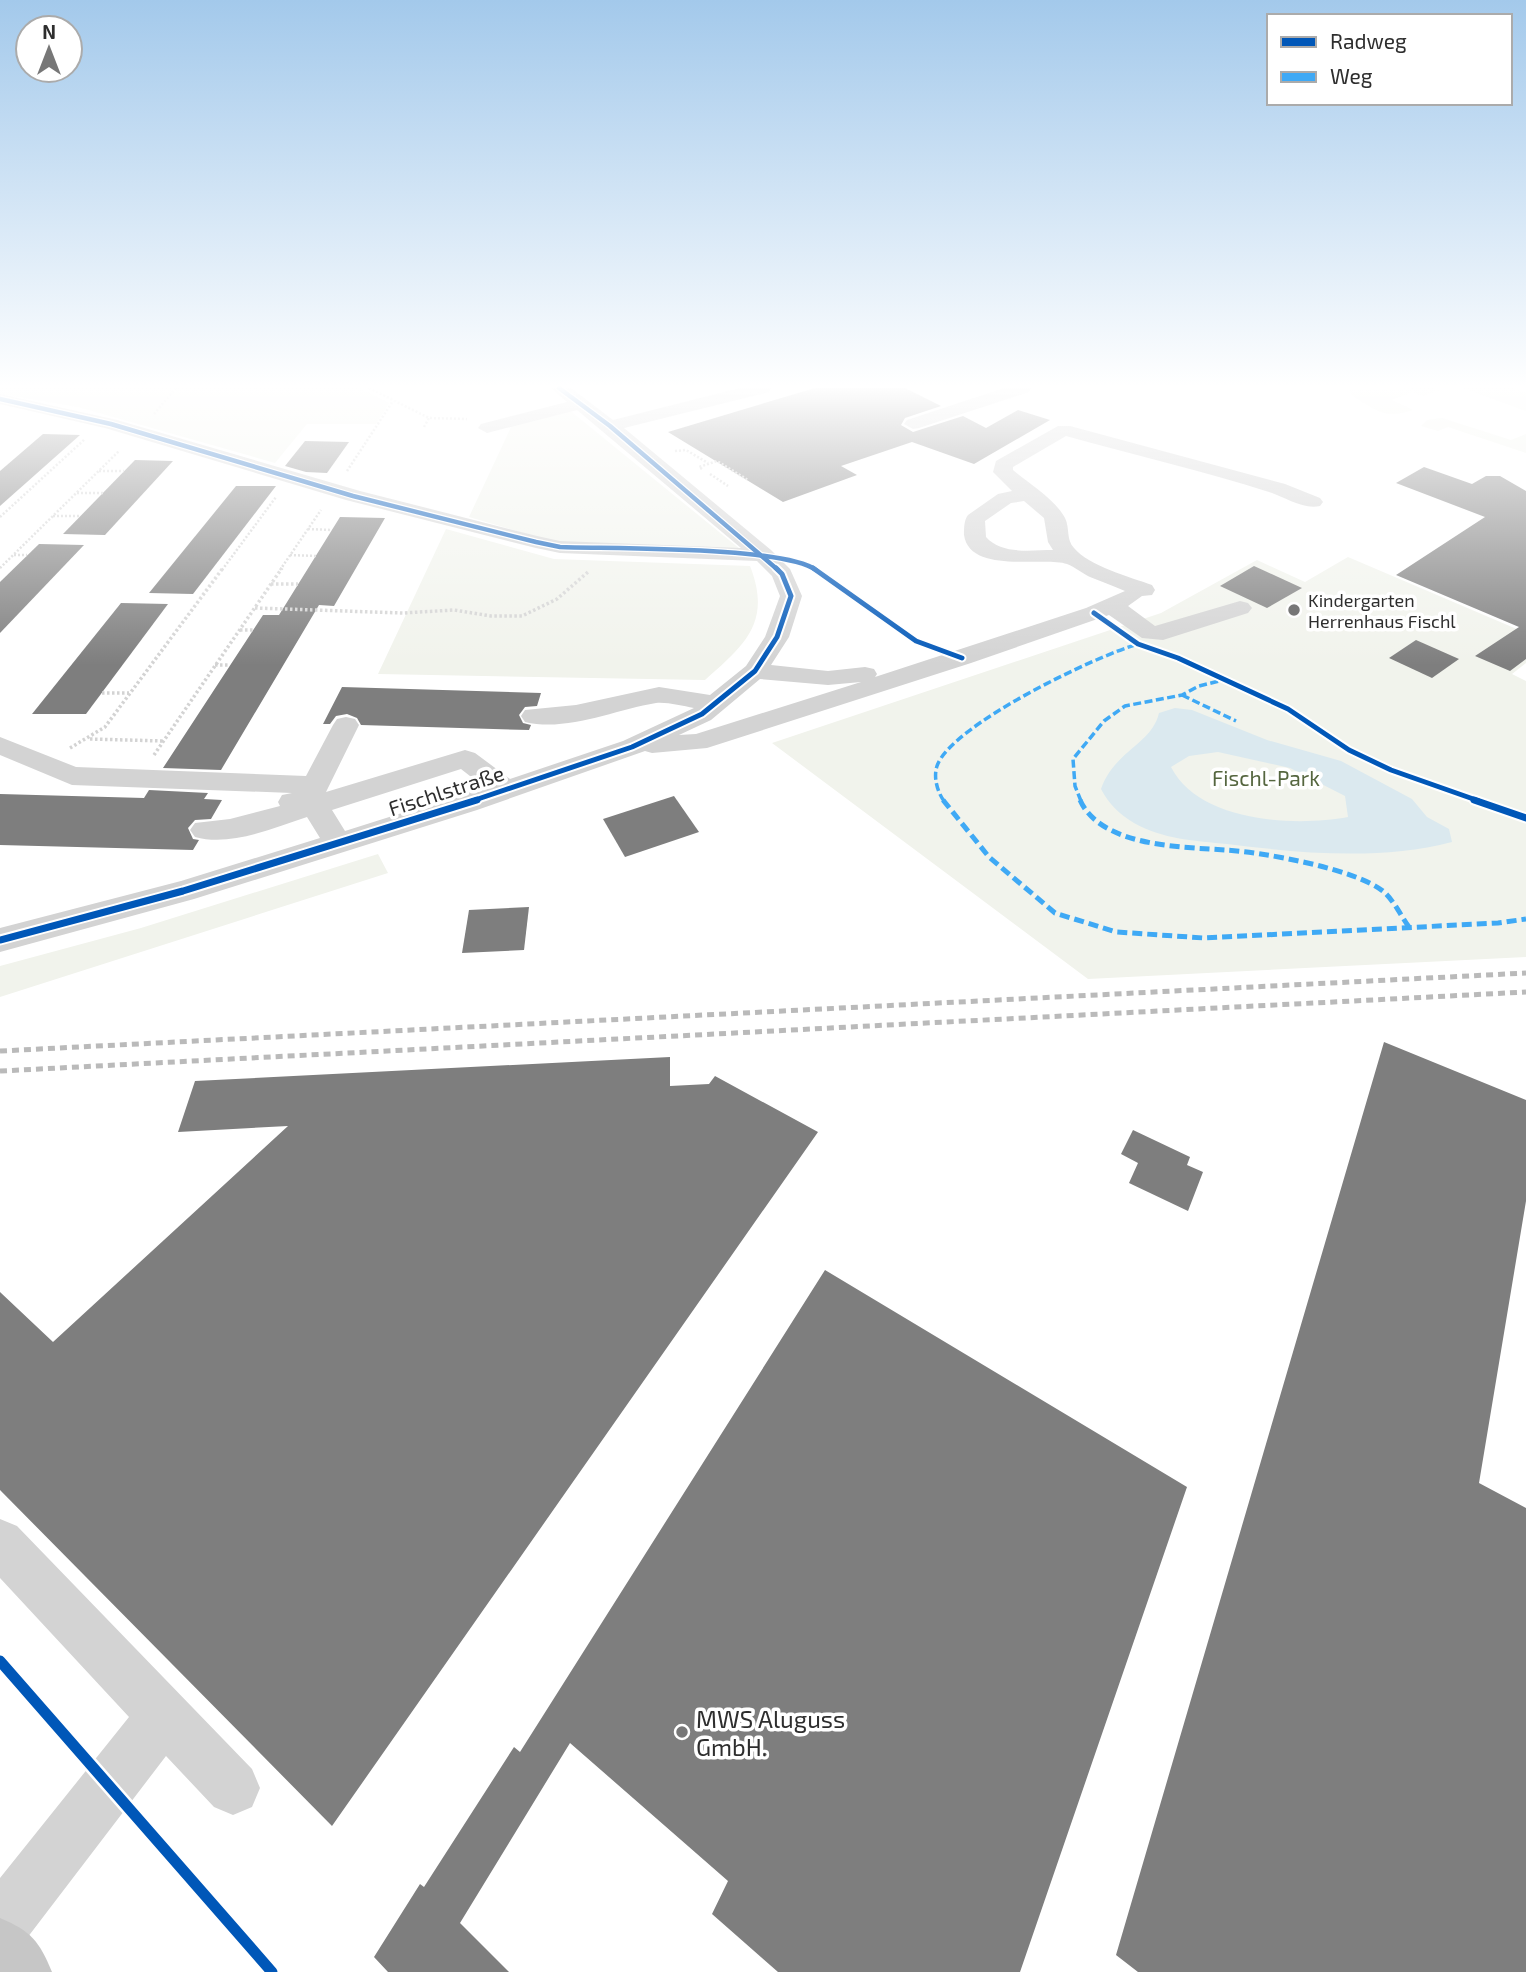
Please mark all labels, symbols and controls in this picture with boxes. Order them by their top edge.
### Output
north arrow [14,14,84,84]
legend [1267,14,1512,105]
text: N [42,20,56,43]
text: Radweg [1330,28,1407,53]
text: Weg [1330,63,1373,88]
place label: Kindergarten Herrenhaus Fischl [1308,589,1456,632]
marker: Kindergarten Herrenhaus Fischl [1286,602,1302,618]
street label: Fischlstraße [385,760,507,820]
park label: Fischl-Park [1212,765,1320,790]
place label: MWS Aluguss GmbH. [696,1704,845,1761]
marker: MWS Aluguss GmbH. [674,1724,690,1740]

